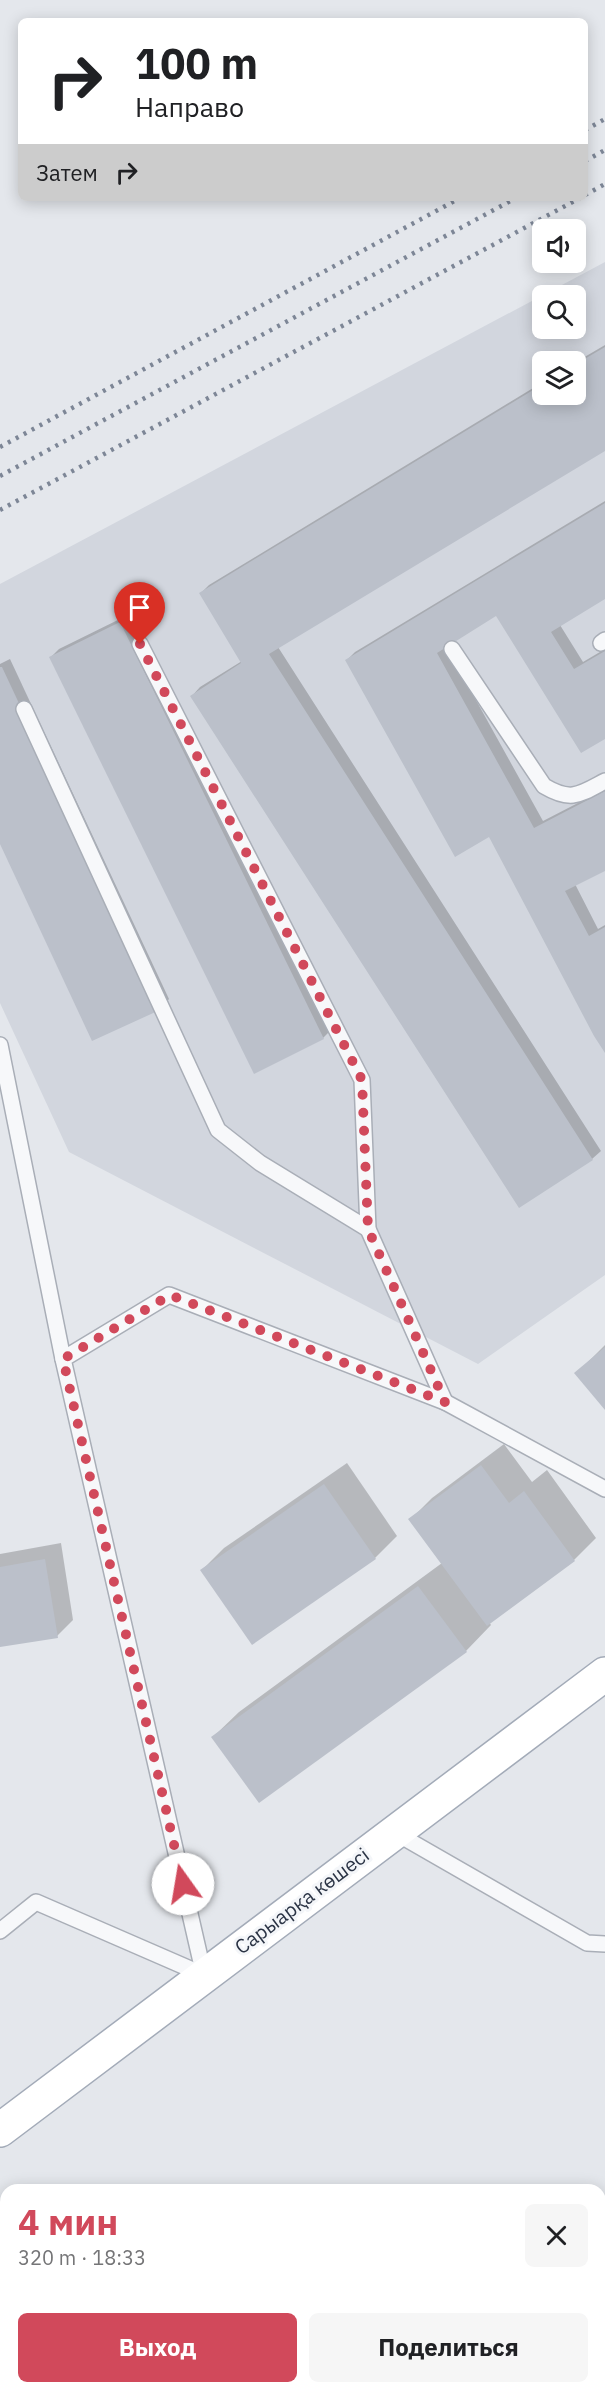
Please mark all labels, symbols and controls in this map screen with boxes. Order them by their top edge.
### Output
text: 100 m [135,36,258,91]
icon: right [36,42,114,120]
text: Направо [135,89,244,124]
icon: right [110,156,143,189]
text: Затем [36,158,98,187]
map controls [532,219,586,405]
button: sound [532,219,586,273]
button: search [532,285,586,339]
button: layers [532,351,586,405]
pin [114,582,165,644]
icon: arrive [123,591,156,624]
street label: Сарыарқа көшесі [229,1841,374,1960]
position arrow [151,1852,215,1916]
text: 4 мин [18,2198,118,2245]
button: close [525,2204,588,2267]
text: 320 m · 18:33 [18,2244,146,2271]
button: Выход [18,2313,297,2382]
button: Поделиться [309,2313,588,2382]

